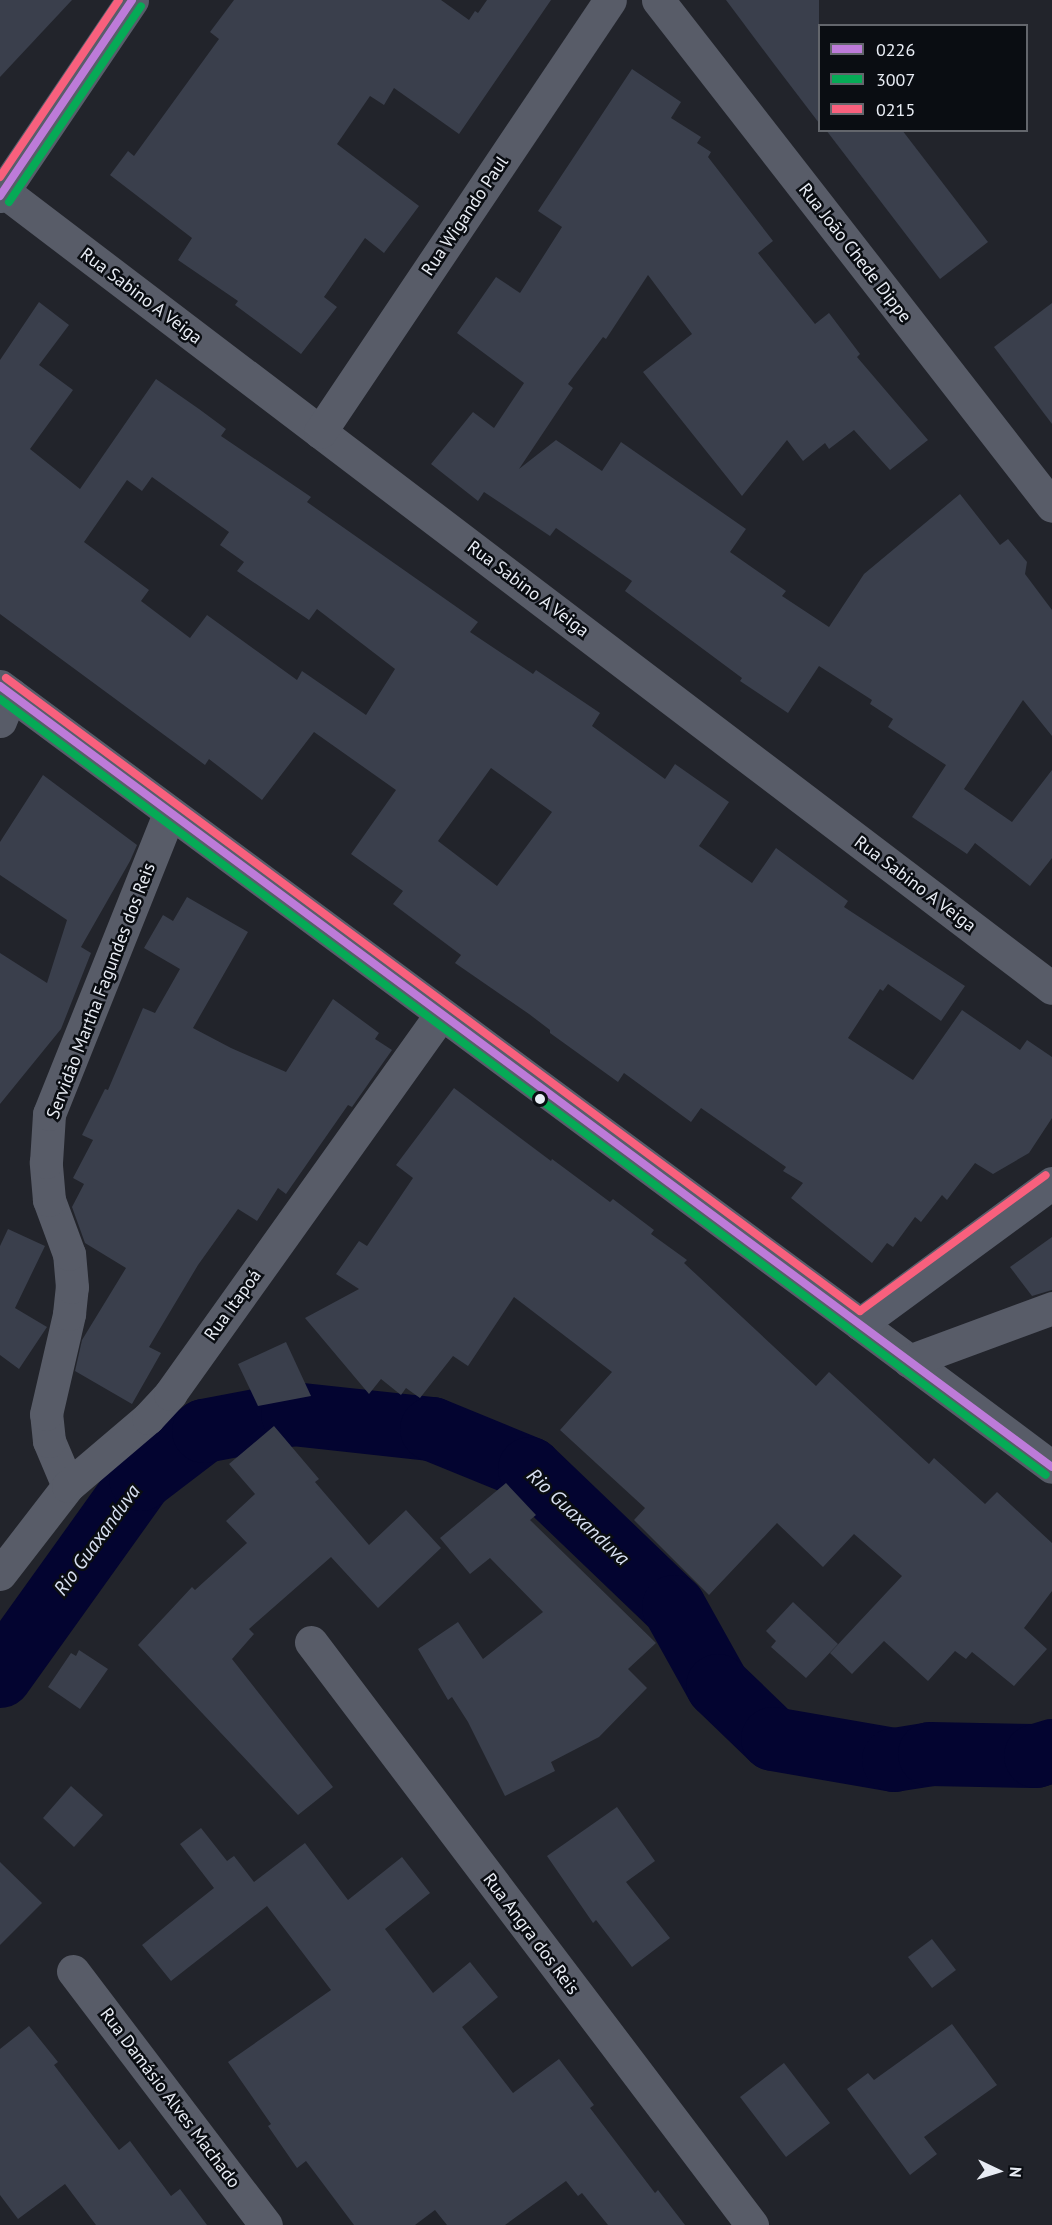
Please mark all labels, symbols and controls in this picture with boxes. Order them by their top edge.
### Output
legend [818,24,1028,132]
text: 0226 [876,38,915,61]
text: 3007 [876,68,915,91]
text: 0215 [876,98,915,121]
street label: Rua Wigando Paul [417,152,513,280]
street label: Rua João Chede Dippe [794,179,916,327]
street label: Rua Sabino A Veiga [75,243,207,349]
street label: Rua Sabino A Veiga [462,536,594,642]
street label: Rua Sabino A Veiga [849,831,981,937]
street label: Servidão Martha Fagundes dos Reis [42,860,160,1122]
unlabelled marker [534,1093,546,1105]
street label: Rua Itapoá [200,1265,266,1345]
water label: Rio Guaxanduva [522,1463,634,1571]
water label: Rio Guaxanduva [49,1480,145,1600]
street label: Rua Angra dos Reis [478,1869,584,1999]
street label: Rua Damásio Alves Machado [95,2004,245,2192]
north arrow [968,2141,1028,2201]
text: N [1006,2166,1026,2178]

